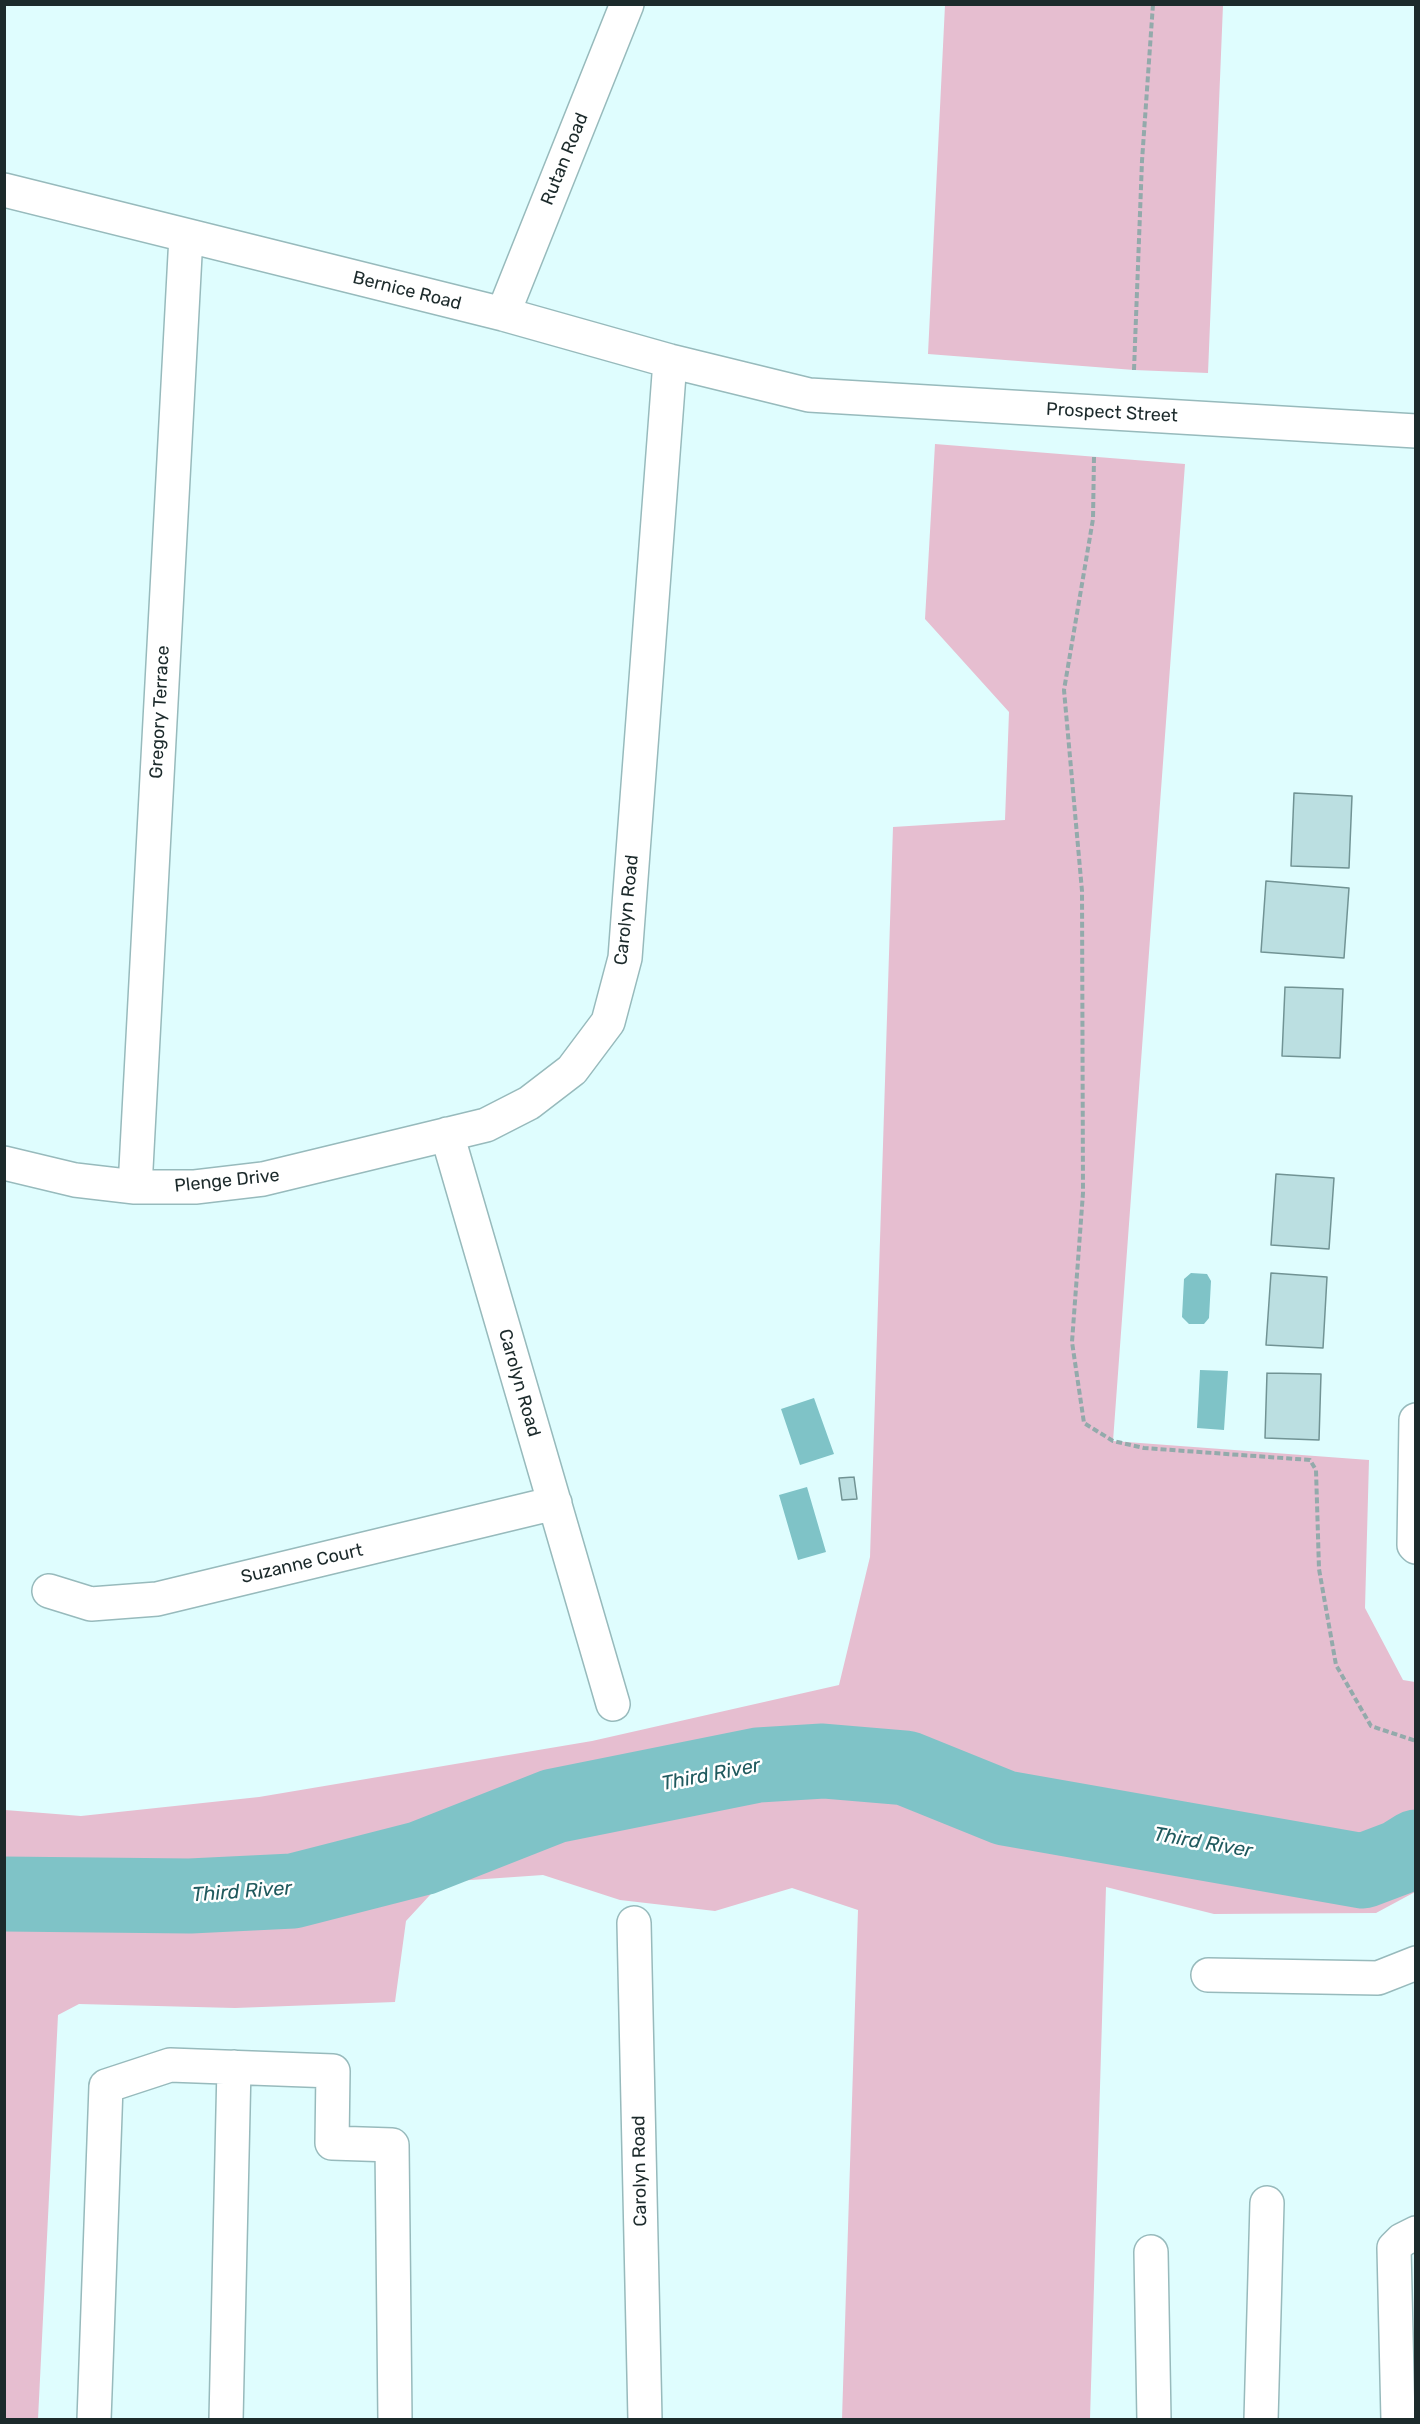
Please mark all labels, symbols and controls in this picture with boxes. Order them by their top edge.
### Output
street label: Rutan Road [537,110,593,208]
street label: Bernice Road [350,267,464,315]
street label: Prospect Street [1046,399,1178,427]
street label: Gregory Terrace [146,645,174,779]
street label: Carolyn Road [610,854,644,966]
street label: Plenge Drive [173,1165,281,1197]
street label: Carolyn Road [493,1327,545,1439]
street label: Suzanne Court [239,1539,365,1589]
water label: Third River [660,1754,762,1796]
water label: Third River [1152,1823,1254,1863]
water label: Third River [191,1877,293,1907]
street label: Carolyn Road [628,2115,652,2227]

